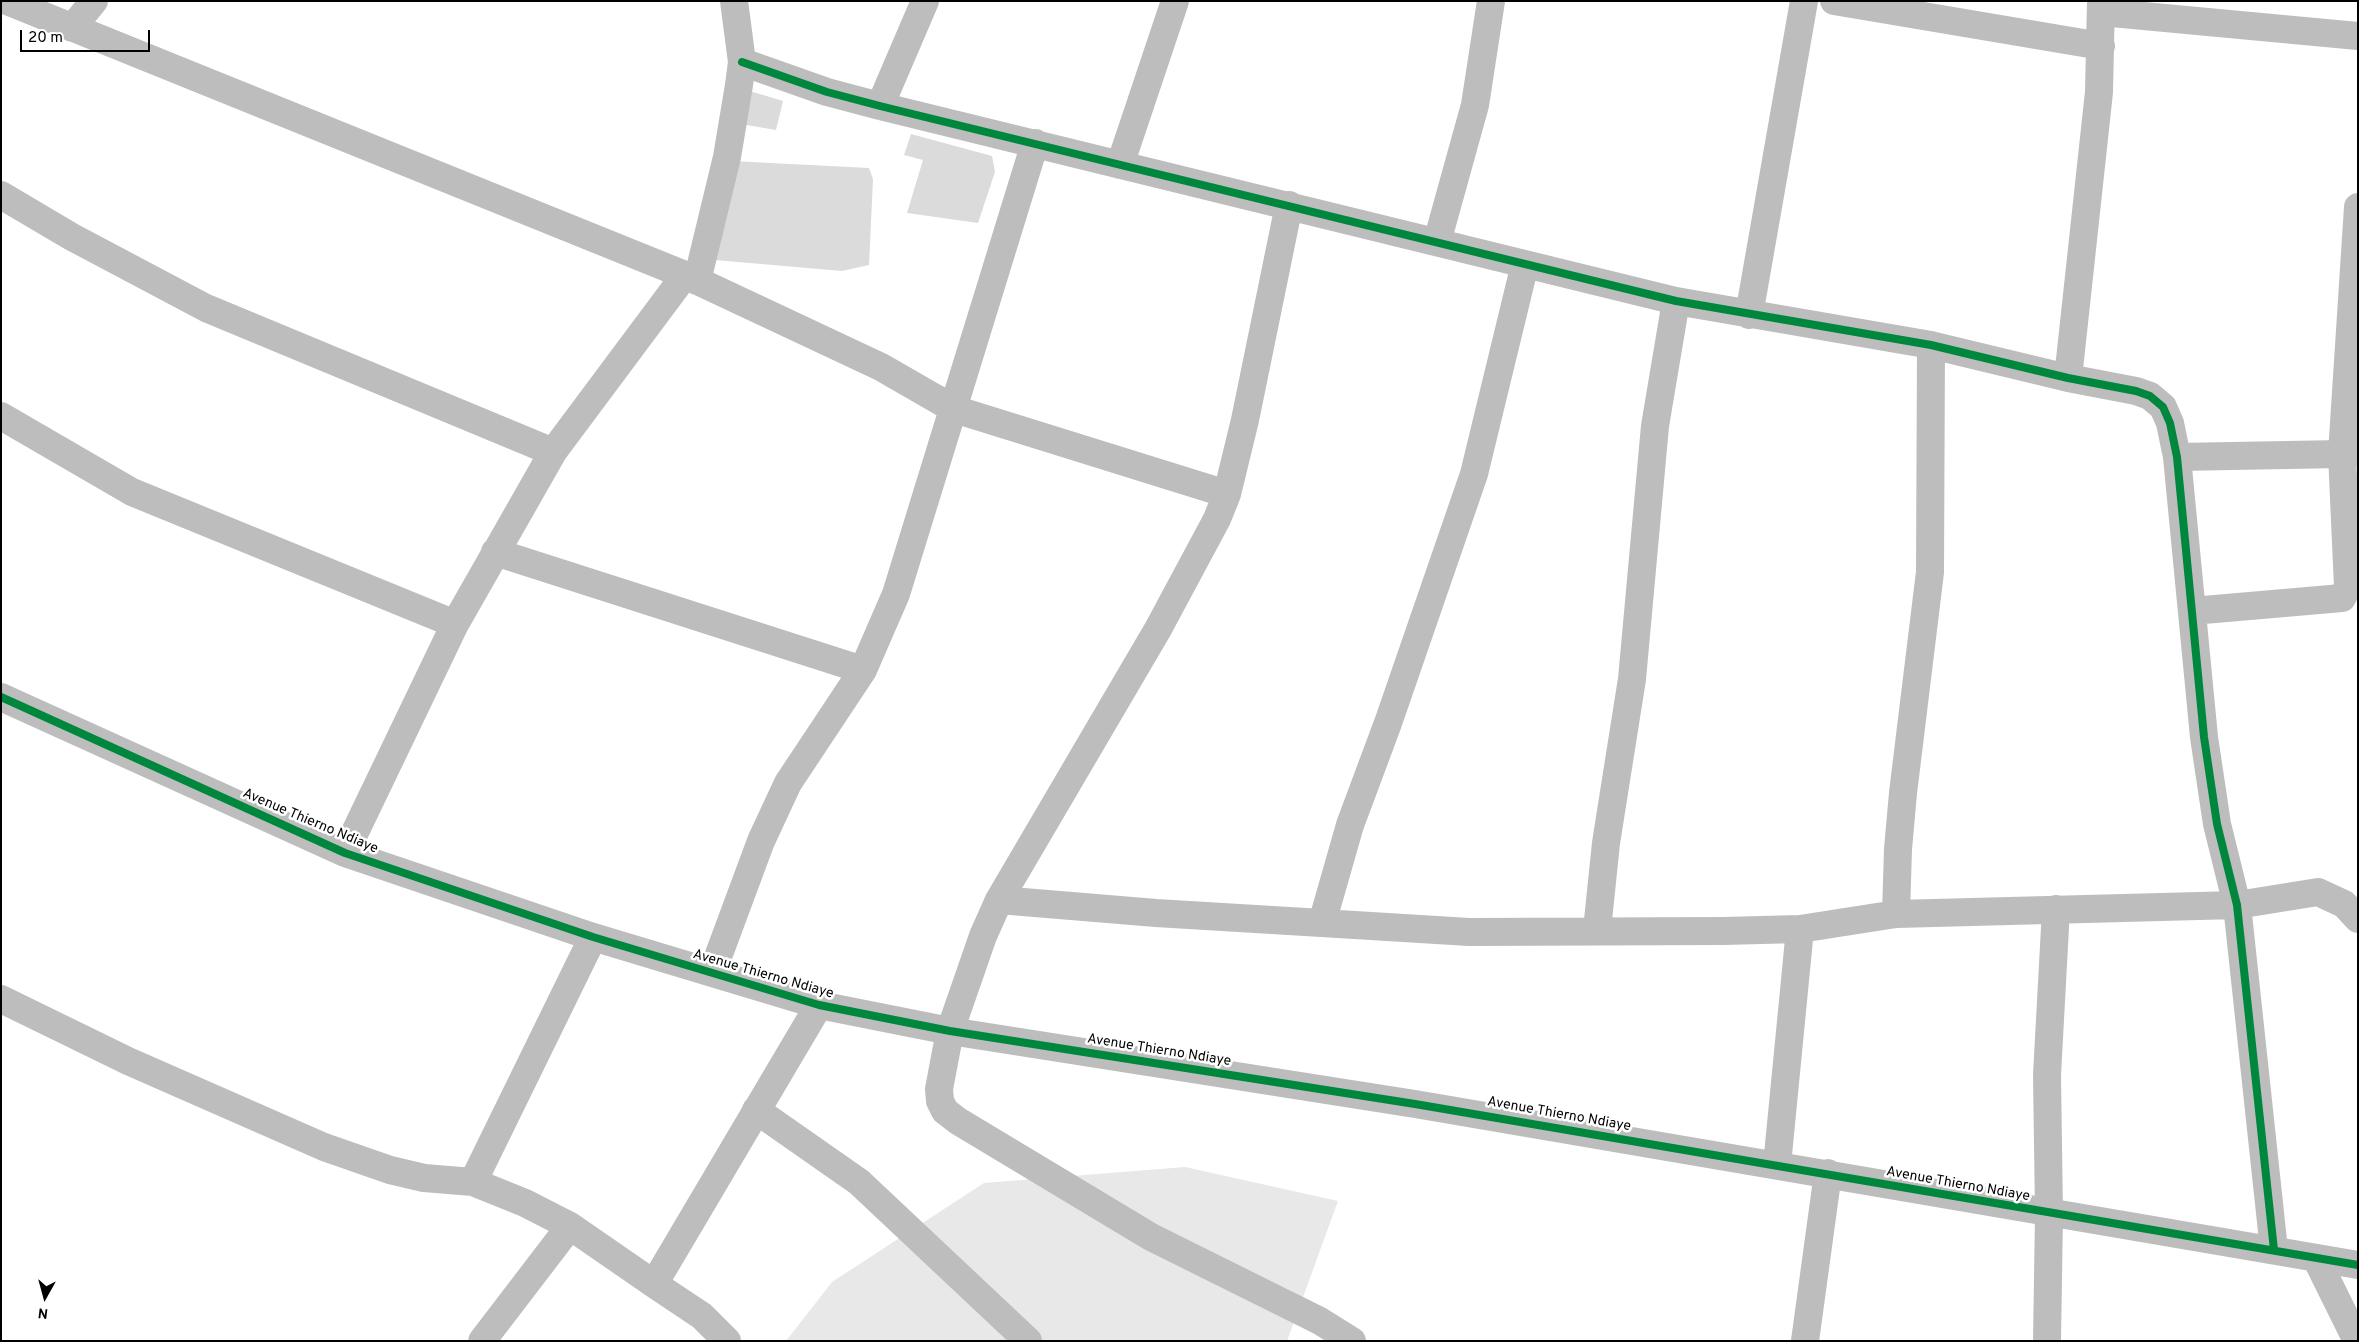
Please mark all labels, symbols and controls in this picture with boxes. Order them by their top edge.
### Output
scale bar [22,20,152,52]
text: 20 m [28,29,63,48]
street label: Avenue Thierno Ndiaye [240,786,380,858]
street label: Avenue Thierno Ndiaye [691,947,835,1003]
street label: Avenue Thierno Ndiaye [1086,1031,1232,1071]
street label: Avenue Thierno Ndiaye [1486,1094,1632,1136]
street label: Avenue Thierno Ndiaye [1885,1164,2031,1206]
north arrow [20,1272,70,1322]
text: N [37,1303,49,1321]

